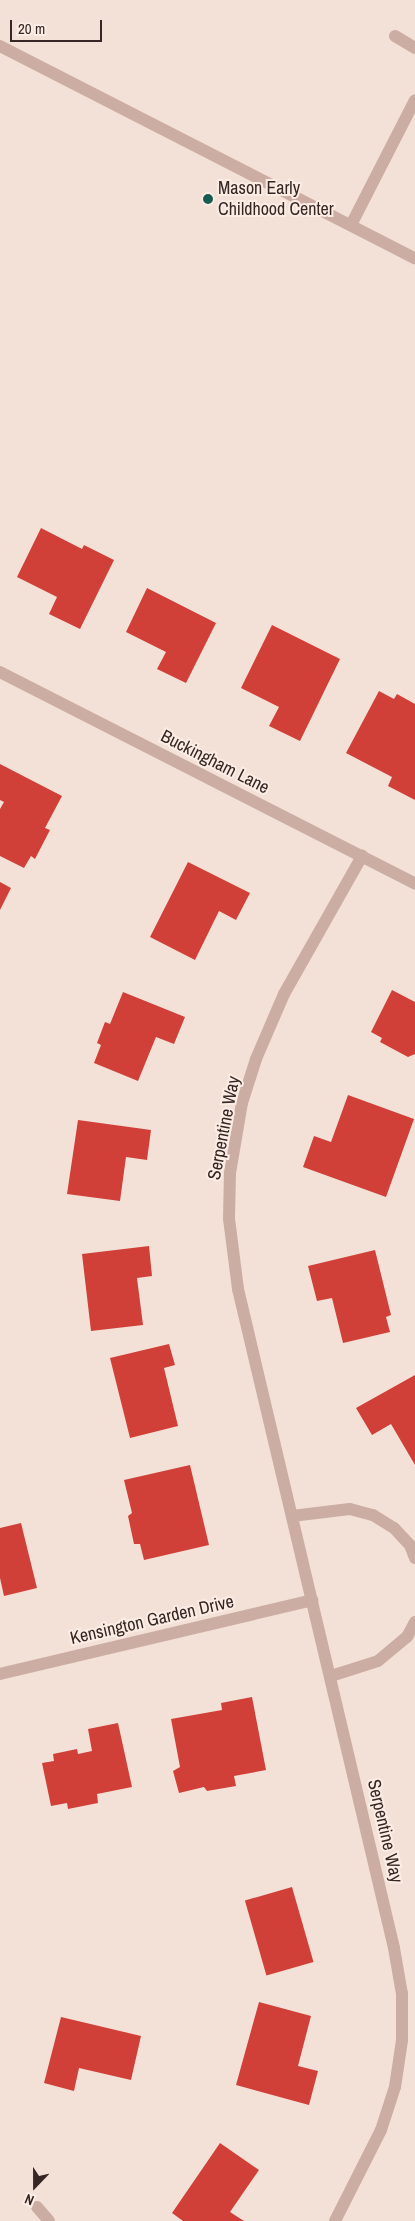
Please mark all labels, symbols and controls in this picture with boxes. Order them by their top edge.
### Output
scale bar [12,10,105,42]
text: 20 m [18,18,45,39]
place label: Mason Early Childhood Center [218,178,334,220]
marker: Mason Early Childhood Center [202,193,214,205]
street label: Buckingham Lane [157,725,273,799]
street label: Serpentine Way [203,1074,245,1182]
street label: Kensington Garden Drive [68,1591,236,1649]
street label: Serpentine Way [363,1777,407,1885]
north arrow [10,2161,60,2211]
text: N [22,2190,37,2210]

